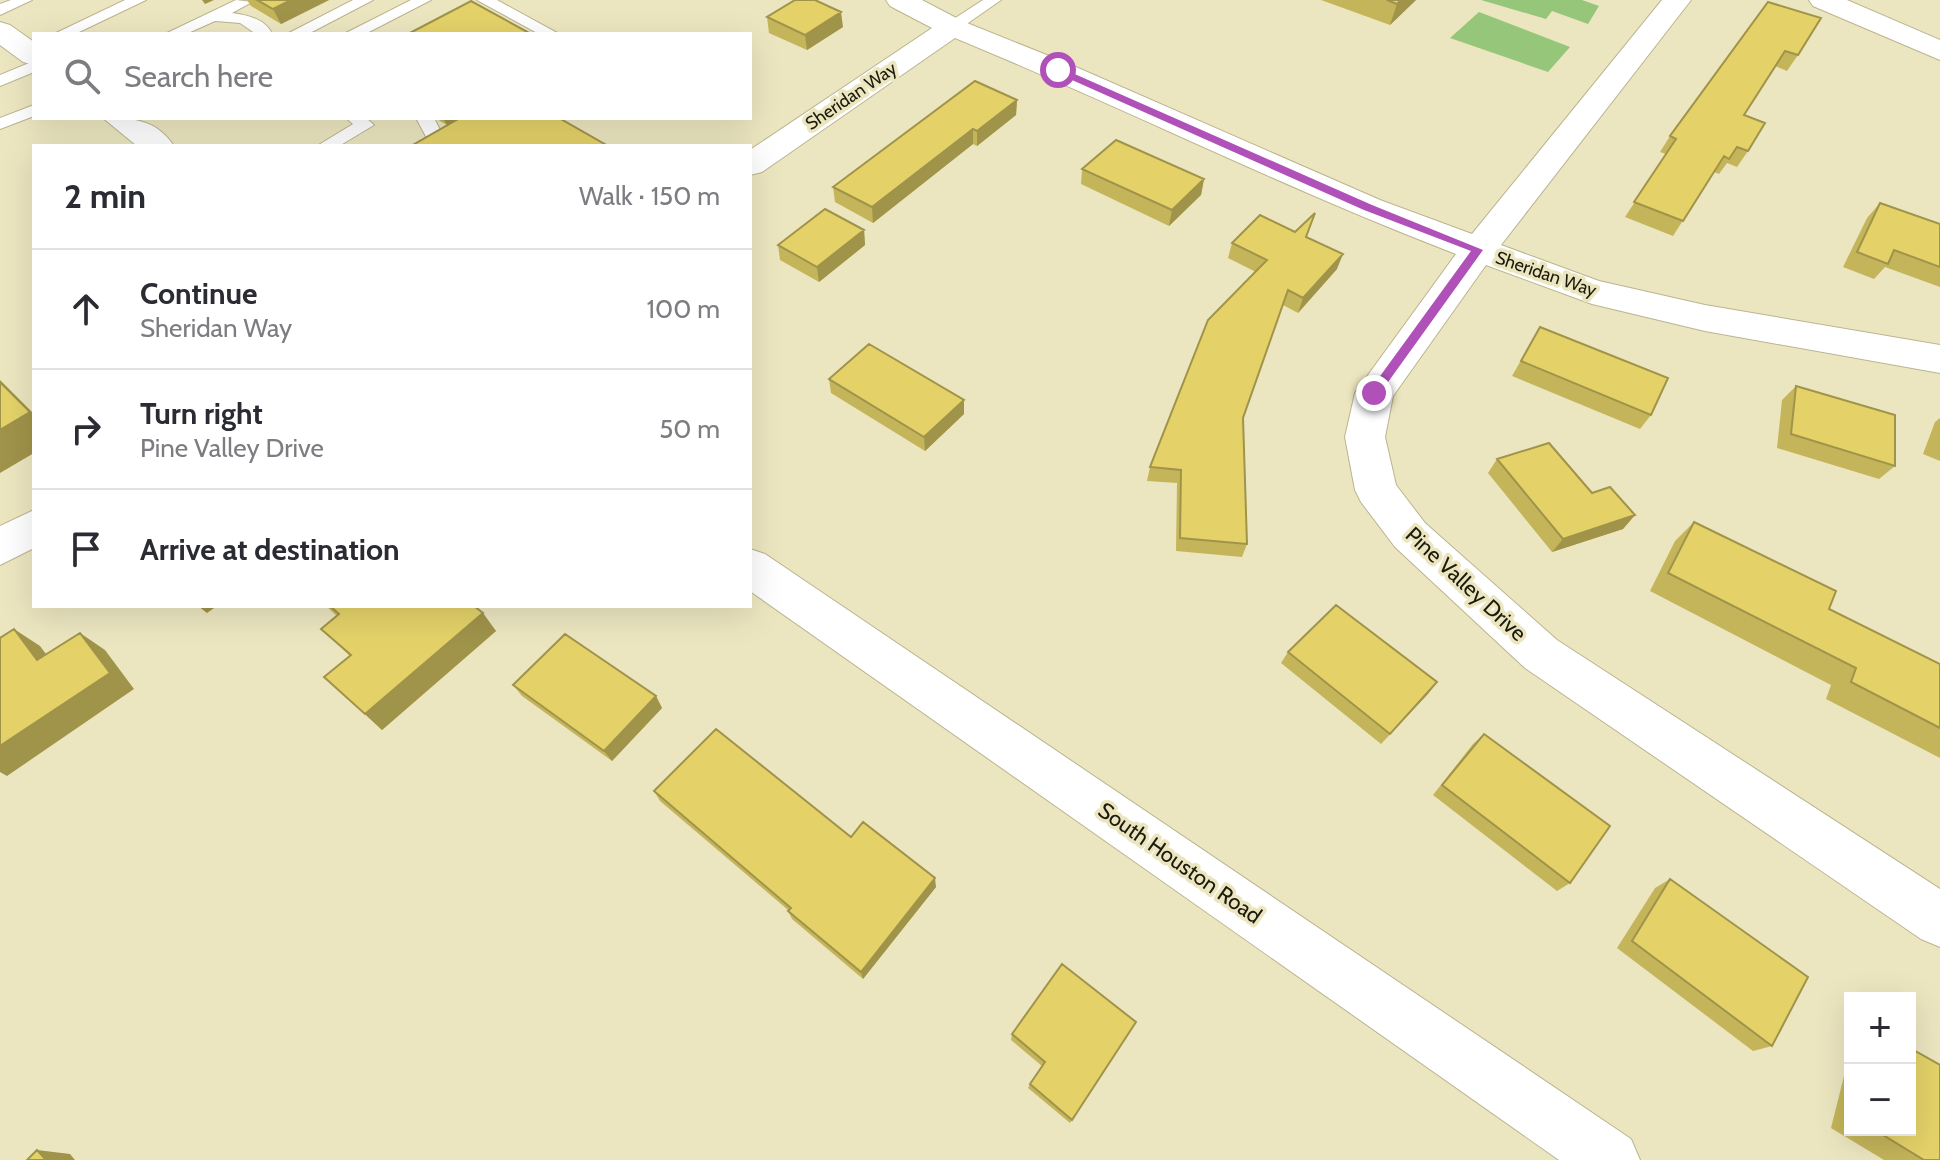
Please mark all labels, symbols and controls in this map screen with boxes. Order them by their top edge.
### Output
search box [32,32,752,120]
route start [1040,52,1076,88]
icon: search [60,54,104,98]
street label: Sheridan Way [801,57,901,135]
text: Search here [124,58,273,95]
text: 2 min [64,175,146,217]
text: Walk · 150 m [579,180,720,212]
street label: Sheridan Way [1493,246,1599,302]
text: Continue [140,275,257,312]
icon: ahead [64,287,108,331]
text: 100 m [647,293,720,325]
text: Sheridan Way [140,312,292,344]
route end [1356,375,1392,411]
text: Turn right [140,395,263,432]
icon: right [64,407,108,451]
text: 50 m [659,413,720,445]
text: Pine Valley Drive [140,432,324,464]
street label: Pine Valley Drive [1400,521,1532,647]
icon: arrive [64,527,108,571]
text: Arrive at destination [140,531,400,568]
street label: South Houston Road [1093,797,1267,929]
map controls [1844,992,1916,1136]
button: + [1844,992,1916,1064]
button: − [1844,1064,1916,1136]

